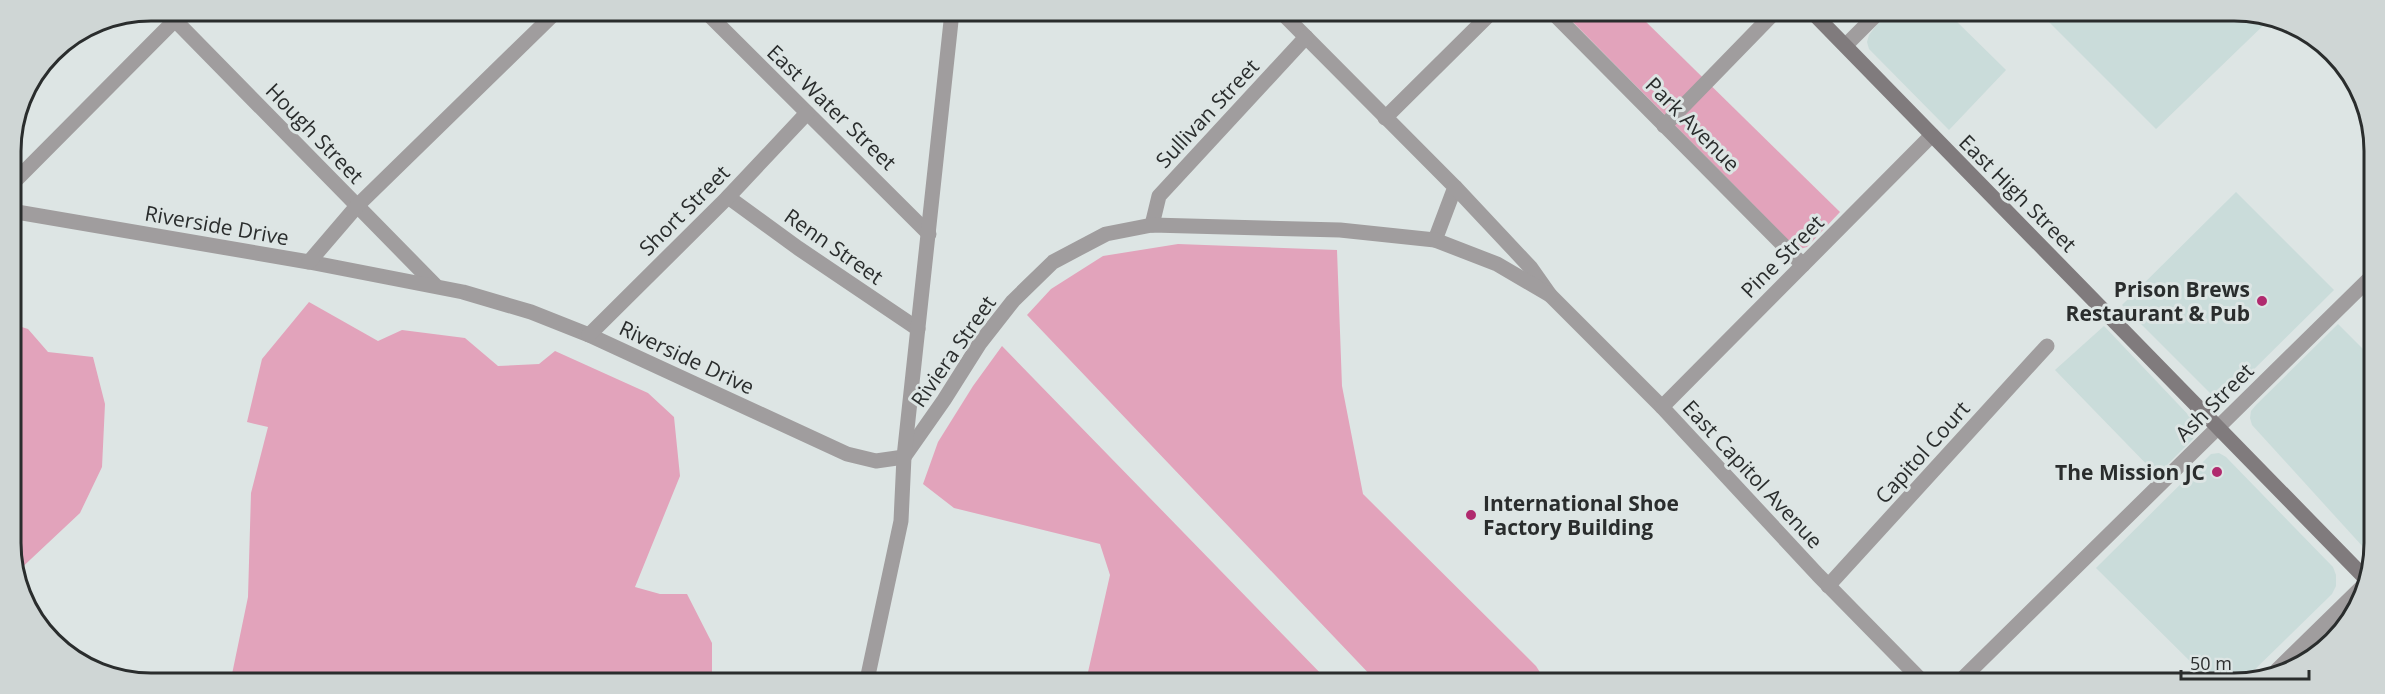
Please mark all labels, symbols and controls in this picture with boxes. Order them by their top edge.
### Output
street label: East Water Street [761,38,903,176]
street label: Sullivan Street [1149,52,1265,174]
street label: Park Avenue [1640,71,1746,177]
street label: Hough Street [260,77,370,189]
street label: East High Street [1953,128,2083,258]
street label: Short Street [633,159,735,261]
street label: Riverside Drive [143,199,291,251]
street label: Renn Street [779,202,889,290]
street label: Pine Street [1734,208,1830,304]
place label: Prison Brews Restaurant & Pub [2066,275,2250,327]
street label: Riviera Street [904,290,1002,412]
marker: Prison Brews Restaurant & Pub [2255,294,2269,308]
street label: Riverside Drive [615,313,759,401]
street label: Ash Street [2169,357,2259,447]
street label: East Capitol Avenue [1677,394,1829,554]
street label: Capitol Court [1869,395,1975,509]
place label: The Mission JC [2055,458,2205,486]
marker: The Mission JC [2210,465,2224,479]
place label: International Shoe Factory Building [1483,489,1679,541]
marker: International Shoe Factory Building [1464,508,1478,522]
scale bar [2181,643,2308,681]
text: 50 m [2190,651,2232,675]

